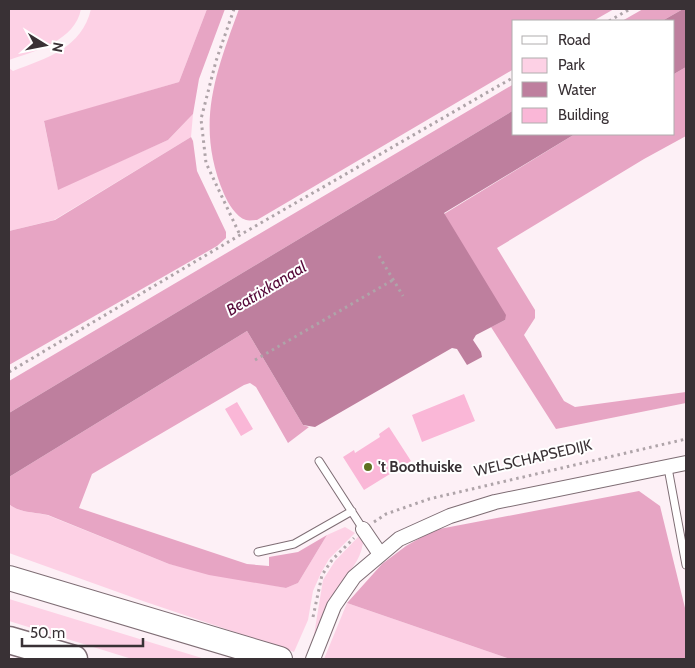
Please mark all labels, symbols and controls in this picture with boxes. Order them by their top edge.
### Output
north arrow [20,20,70,70]
legend [512,20,675,135]
text: Road [558,31,591,49]
text: N [48,41,68,54]
text: Park [558,56,585,74]
text: Water [558,81,596,99]
text: Building [558,106,609,124]
water label: Beatrixkanaal [223,257,310,320]
street label: WELSCHAPSEDIJK [472,436,594,480]
place label: 't Boothuiske [378,458,462,476]
marker: 't Boothuiske [362,461,374,473]
scale bar [22,616,144,648]
text: 50 m [30,624,65,642]

